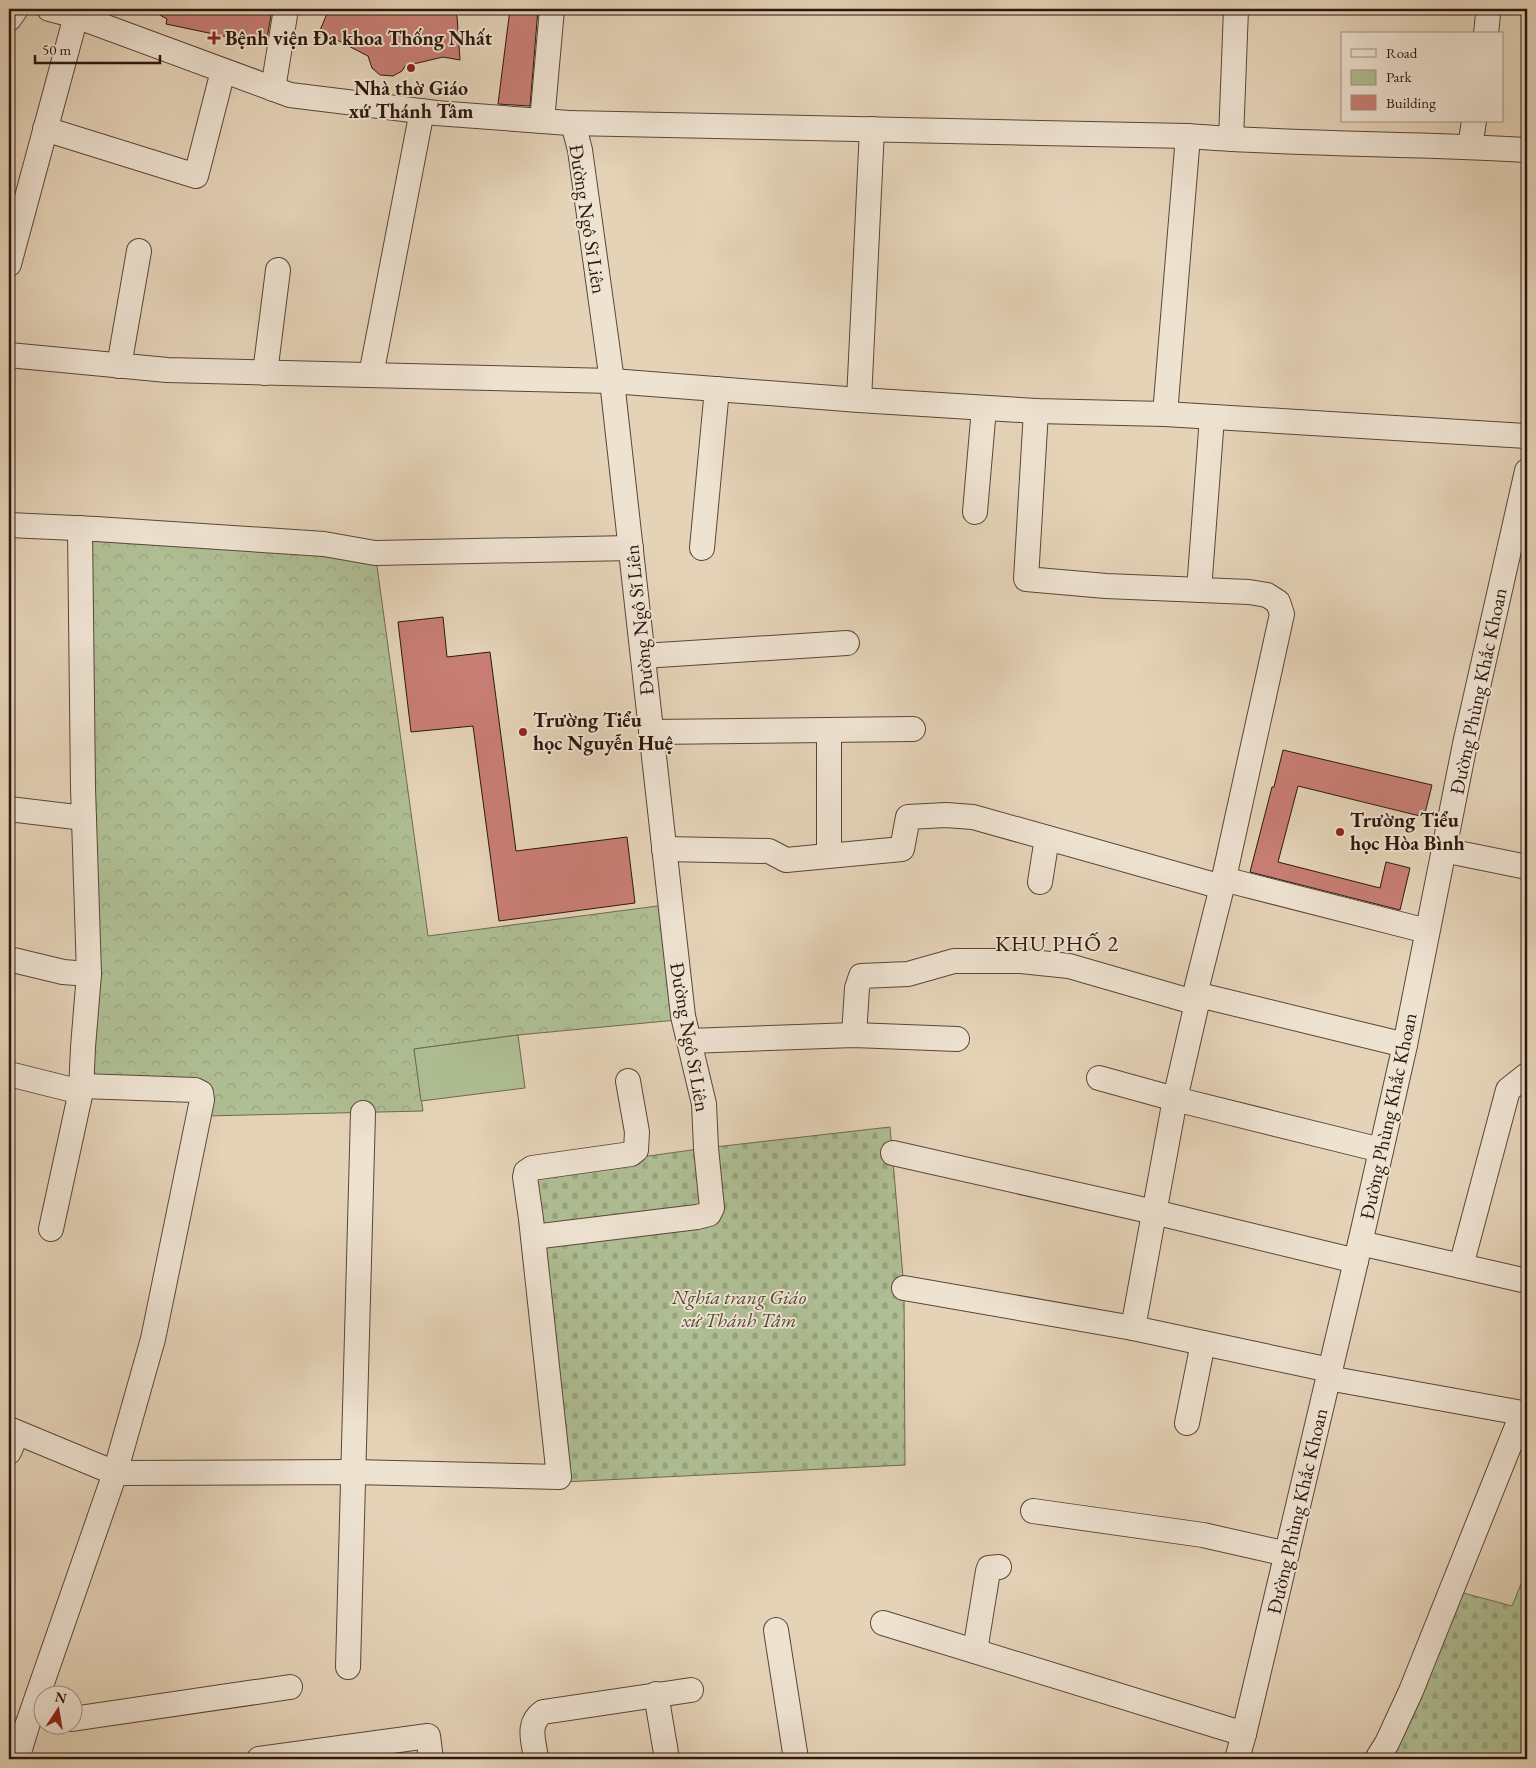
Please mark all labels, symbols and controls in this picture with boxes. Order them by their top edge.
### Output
place label: Bệnh viện Đa khoa Thống Nhất [225,25,493,51]
marker: Bệnh viện Đa khoa Thống Nhất [207,31,221,45]
scale bar [35,32,160,64]
legend [1341,32,1504,122]
text: 50 m [42,40,71,59]
text: Road [1386,43,1418,62]
marker: Nhà thờ Giáo xứ Thánh Tâm [405,62,417,74]
text: Park [1386,67,1413,86]
place label: Nhà thờ Giáo xứ Thánh Tâm [349,75,473,124]
text: Building [1386,93,1436,112]
street label: Đường Ngô Sĩ Liên [563,142,613,296]
street label: Đường Ngô Sĩ Liên [618,543,660,697]
street label: Đường Phùng Khắc Khoan [1443,585,1513,797]
place label: Trường Tiểu học Nguyễn Huệ [533,707,673,756]
marker: Trường Tiểu học Nguyễn Huệ [517,726,529,738]
place label: Trường Tiểu học Hòa Bình [1350,807,1465,856]
marker: Trường Tiểu học Hòa Bình [1334,826,1346,838]
district label: KHU PHỐ 2 [995,929,1119,958]
street label: Đường Ngô Sĩ Liên [664,960,716,1114]
street label: Đường Phùng Khắc Khoan [1353,1010,1423,1222]
park label: Nghĩa trang Giáo xứ Thánh Tâm [671,1284,807,1333]
street label: Đường Phùng Khắc Khoan [1261,1405,1333,1617]
north arrow [32,1686,82,1736]
text: N [53,1687,69,1707]

